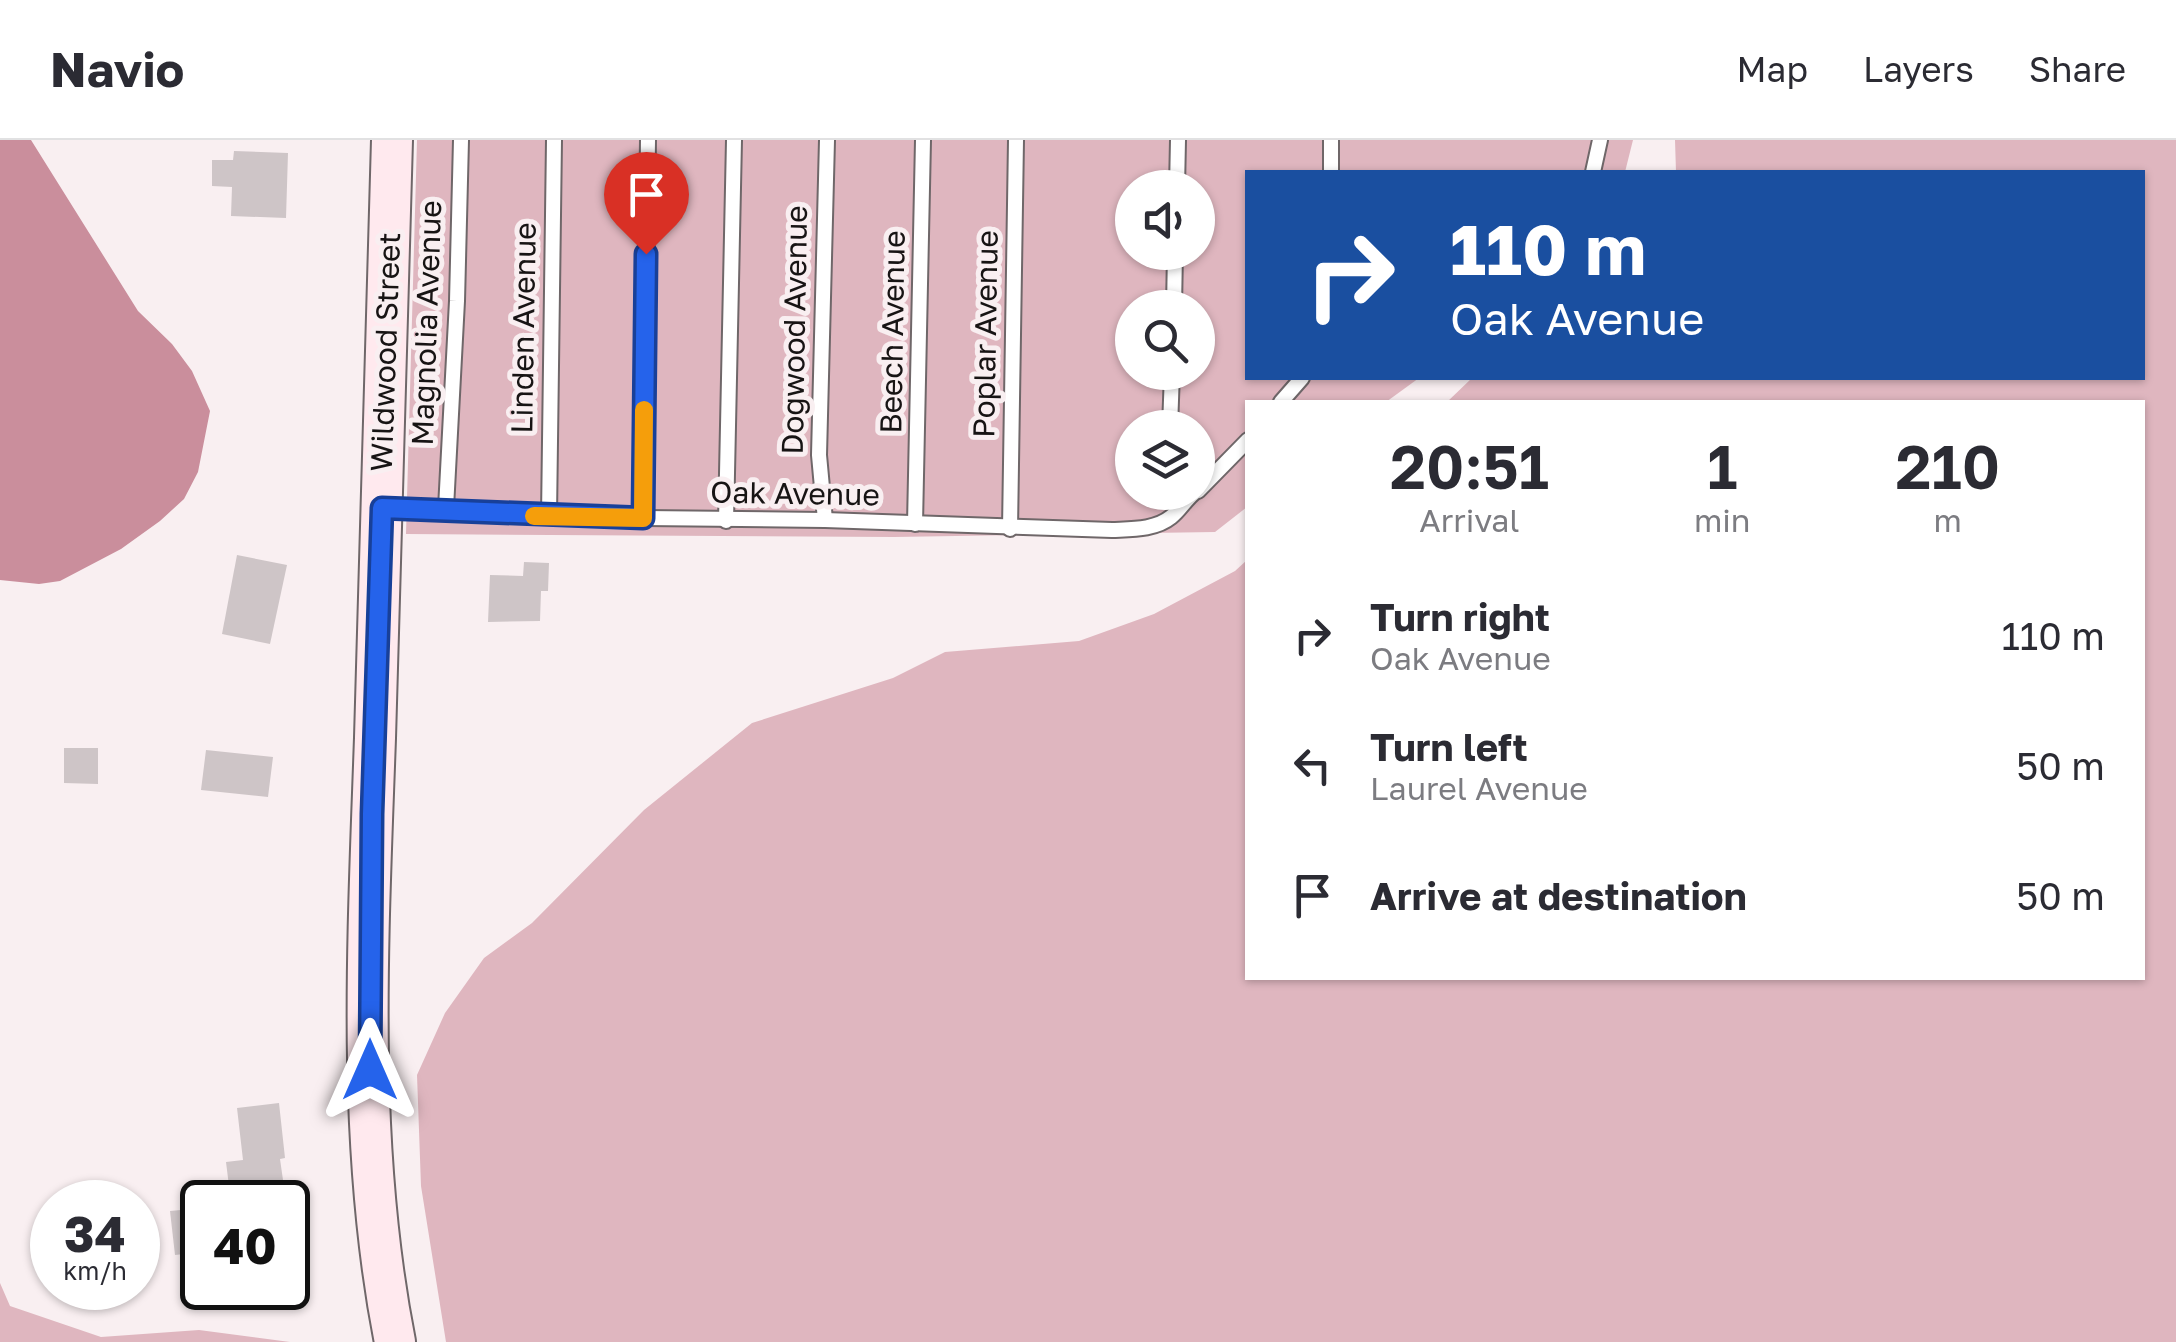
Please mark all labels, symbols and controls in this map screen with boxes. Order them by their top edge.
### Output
text: Navio [50,40,184,98]
text: Map [1737,48,1808,90]
text: Layers [1863,48,1974,90]
text: Share [2029,48,2126,90]
pin [604,152,689,255]
icon: arrive [619,167,674,222]
map controls [1115,170,1215,510]
button: sound [1115,170,1215,270]
street label: Magnolia Avenue [404,200,448,446]
street label: Dogwood Avenue [774,205,814,455]
text: 110 m [1450,206,1646,290]
icon: right [1285,210,1415,340]
street label: Linden Avenue [503,222,543,434]
street label: Beech Avenue [872,230,912,434]
street label: Poplar Avenue [965,230,1005,438]
street label: Wildwood Street [363,232,407,472]
button: search [1115,290,1215,390]
text: Oak Avenue [1450,291,1704,345]
button: layers [1115,410,1215,510]
text: 20:51 [1390,430,1549,502]
text: 1 [1707,430,1737,502]
text: 210 [1896,430,2000,502]
street label: Oak Avenue [710,474,880,512]
text: Arrival [1419,501,1520,539]
text: min [1694,501,1751,539]
text: m [1934,501,1962,539]
text: Turn right [1370,594,1550,639]
icon: right [1285,608,1340,663]
text: 110 m [2001,613,2105,658]
text: Oak Avenue [1370,639,1551,677]
text: Turn left [1370,724,1528,769]
icon: left [1285,738,1340,793]
text: 50 m [2016,743,2105,788]
text: Laurel Avenue [1370,769,1588,807]
icon: arrive [1285,868,1340,923]
text: Arrive at destination [1370,873,1747,918]
text: 50 m [2016,873,2105,918]
position arrow [318,1018,422,1122]
speed limit sign: 40 [180,1180,310,1310]
text: 34 [64,1203,126,1263]
text: km/h [63,1255,127,1286]

